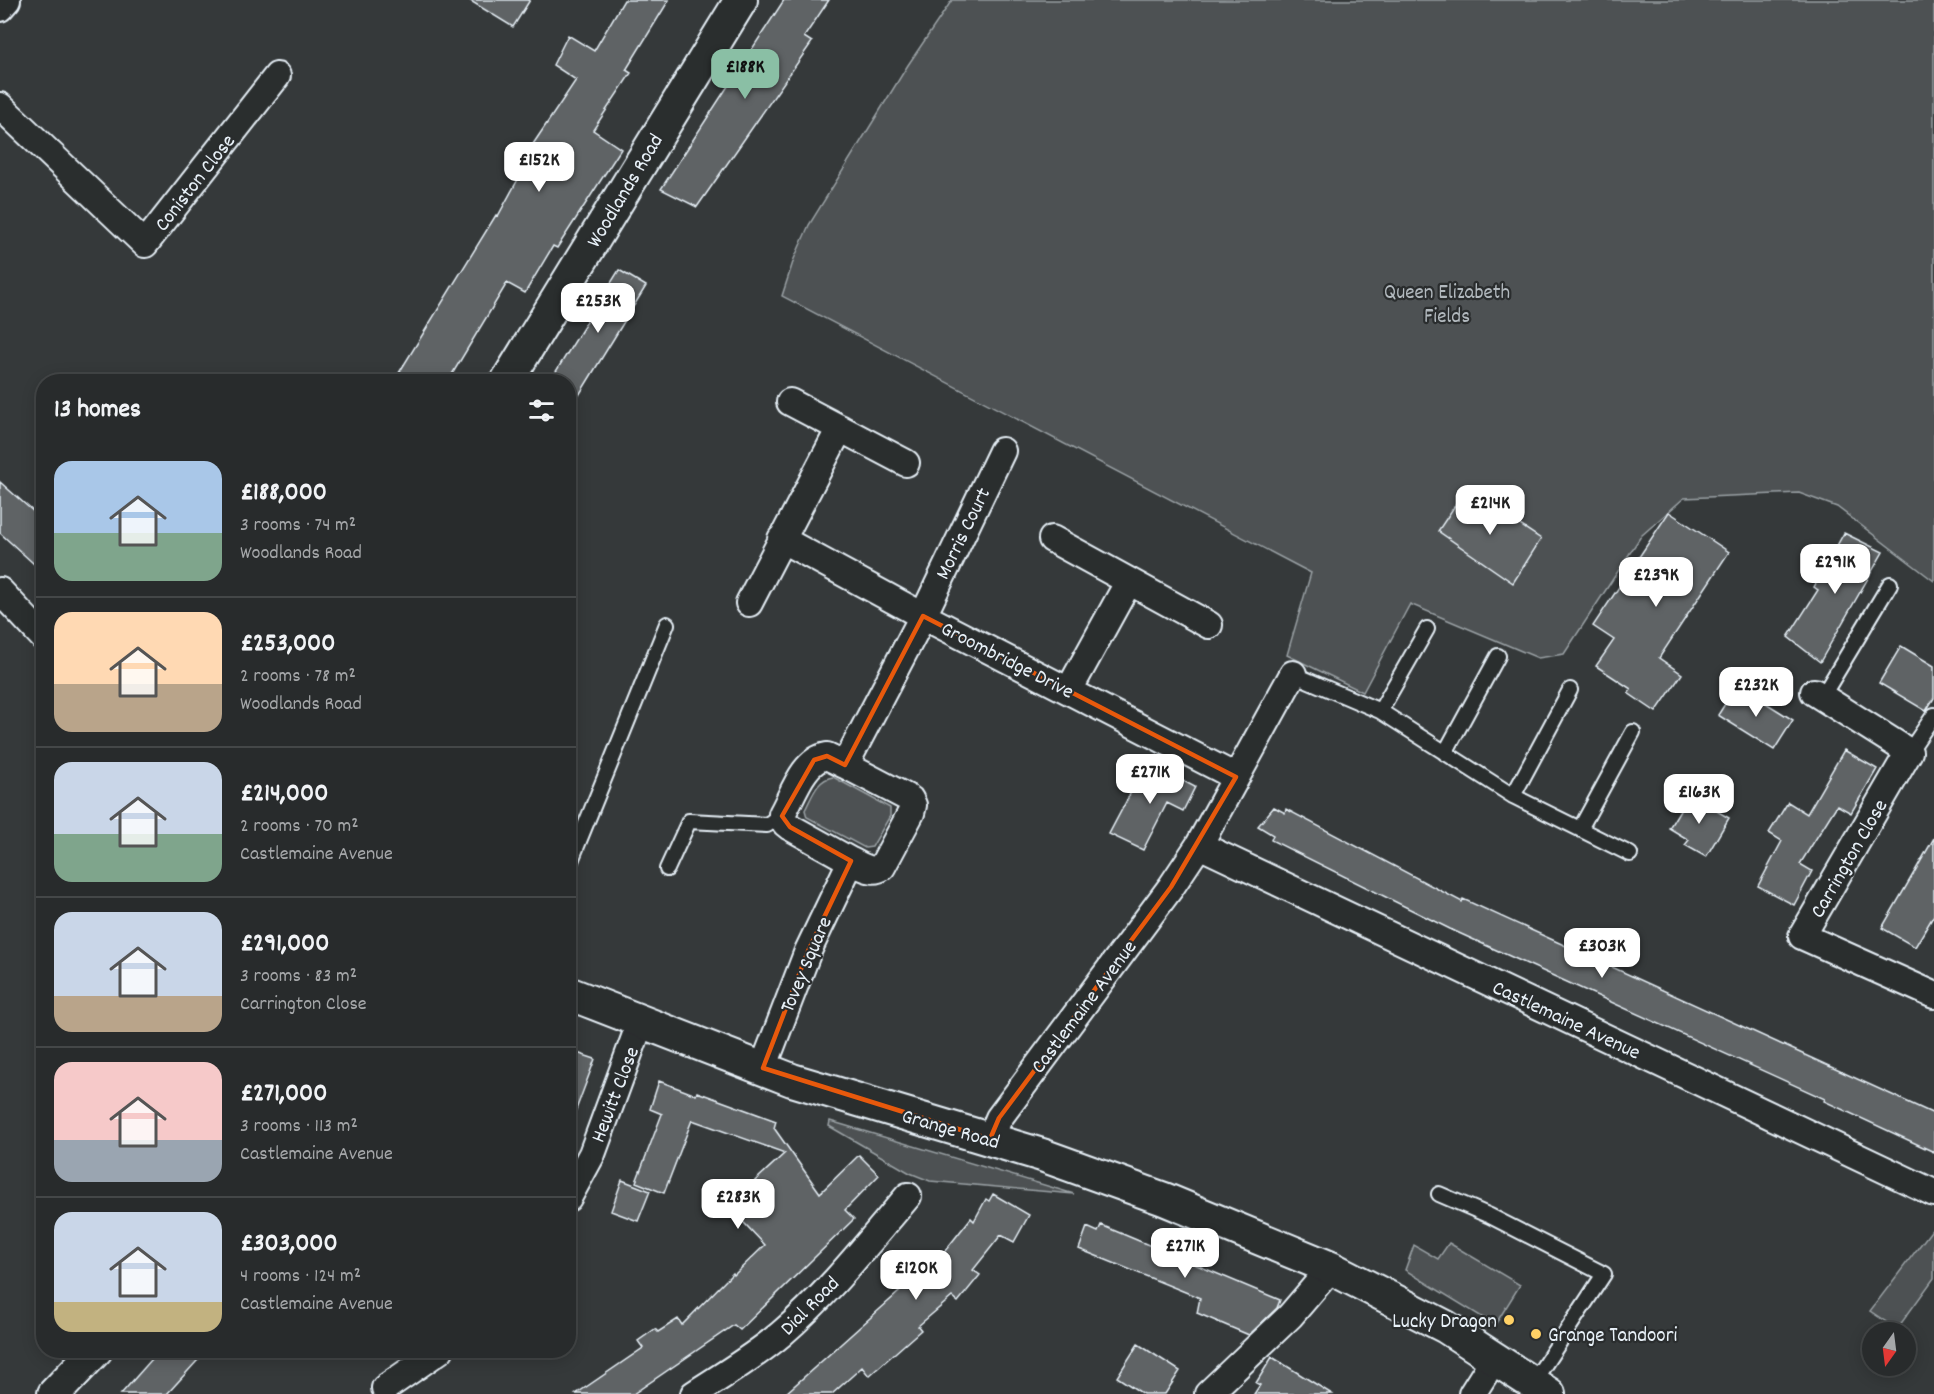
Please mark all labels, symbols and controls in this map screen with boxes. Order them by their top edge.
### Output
pin: £188K [703,49,787,100]
text: £188K [725,54,765,82]
street label: Coniston Close [149,129,244,239]
street label: Woodlands Road [581,129,672,254]
pin: £152K [497,142,581,193]
text: £152K [518,147,560,175]
park label: Queen Elizabeth Fields [1384,279,1510,333]
pin: £253K [556,283,640,334]
text: £253K [575,288,621,316]
text: 13 homes [54,392,141,429]
icon: filters [525,394,558,427]
text: £188,000 [240,475,327,512]
street label: Morris Court [930,483,1000,585]
icon: home [102,485,174,557]
pin: £214K [1448,485,1532,536]
text: £214K [1470,490,1510,518]
text: 3 rooms · 74 m² [240,512,356,540]
text: Woodlands Road [240,540,362,568]
pin: £291K [1793,544,1877,595]
text: £291K [1814,549,1856,577]
pin: £239K [1614,557,1698,608]
text: £239K [1633,562,1679,590]
street label: Groombridge Drive [935,615,1078,708]
text: £253,000 [240,626,335,663]
icon: home [102,636,174,708]
text: 2 rooms · 78 m² [240,663,356,691]
pin: £232K [1714,667,1798,718]
text: £232K [1733,672,1779,700]
text: Woodlands Road [240,691,362,719]
pin: £271K [1108,754,1192,805]
text: £271K [1130,759,1170,787]
pin: £163K [1657,774,1741,825]
text: £214,000 [240,776,328,813]
text: £163K [1678,779,1720,807]
icon: home [102,786,174,858]
street label: Carrington Close [1804,794,1897,925]
text: 2 rooms · 70 m² [240,813,359,841]
text: Castlemaine Avenue [240,841,393,869]
street label: Tovey Square [774,913,841,1018]
text: £291,000 [240,926,329,963]
pin: £303K [1560,928,1644,979]
text: £303K [1578,933,1626,961]
street label: Castlemaine Avenue [1025,935,1146,1081]
icon: home [102,936,174,1008]
text: 3 rooms · 83 m² [240,963,357,991]
street label: Castlemaine Avenue [1487,974,1645,1069]
text: Carrington Close [240,991,367,1019]
street label: Hewitt Close [585,1043,649,1147]
text: £271,000 [240,1076,327,1113]
icon: home [102,1086,174,1158]
street label: Grange Road [898,1103,1003,1159]
text: 3 rooms · 113 m² [240,1113,358,1141]
text: Castlemaine Avenue [240,1141,393,1169]
pin: £283K [696,1179,780,1230]
text: £283K [716,1184,760,1212]
text: £303,000 [240,1226,338,1263]
pin: £271K [1143,1228,1227,1279]
text: £271K [1165,1233,1205,1261]
icon: home [102,1236,174,1308]
pin: £120K [874,1250,958,1301]
text: £120K [894,1255,938,1283]
text: 4 rooms · 124 m² [240,1263,361,1291]
street label: Dial Road [774,1270,848,1344]
text: Castlemaine Avenue [240,1291,393,1319]
place label: Lucky Dragon [1392,1308,1497,1338]
marker: Lucky Dragon [1502,1313,1516,1327]
place label: Grange Tandoori [1548,1322,1677,1352]
north arrow [1862,1322,1916,1376]
map controls [1862,1322,1916,1376]
marker: Grange Tandoori [1529,1327,1543,1341]

